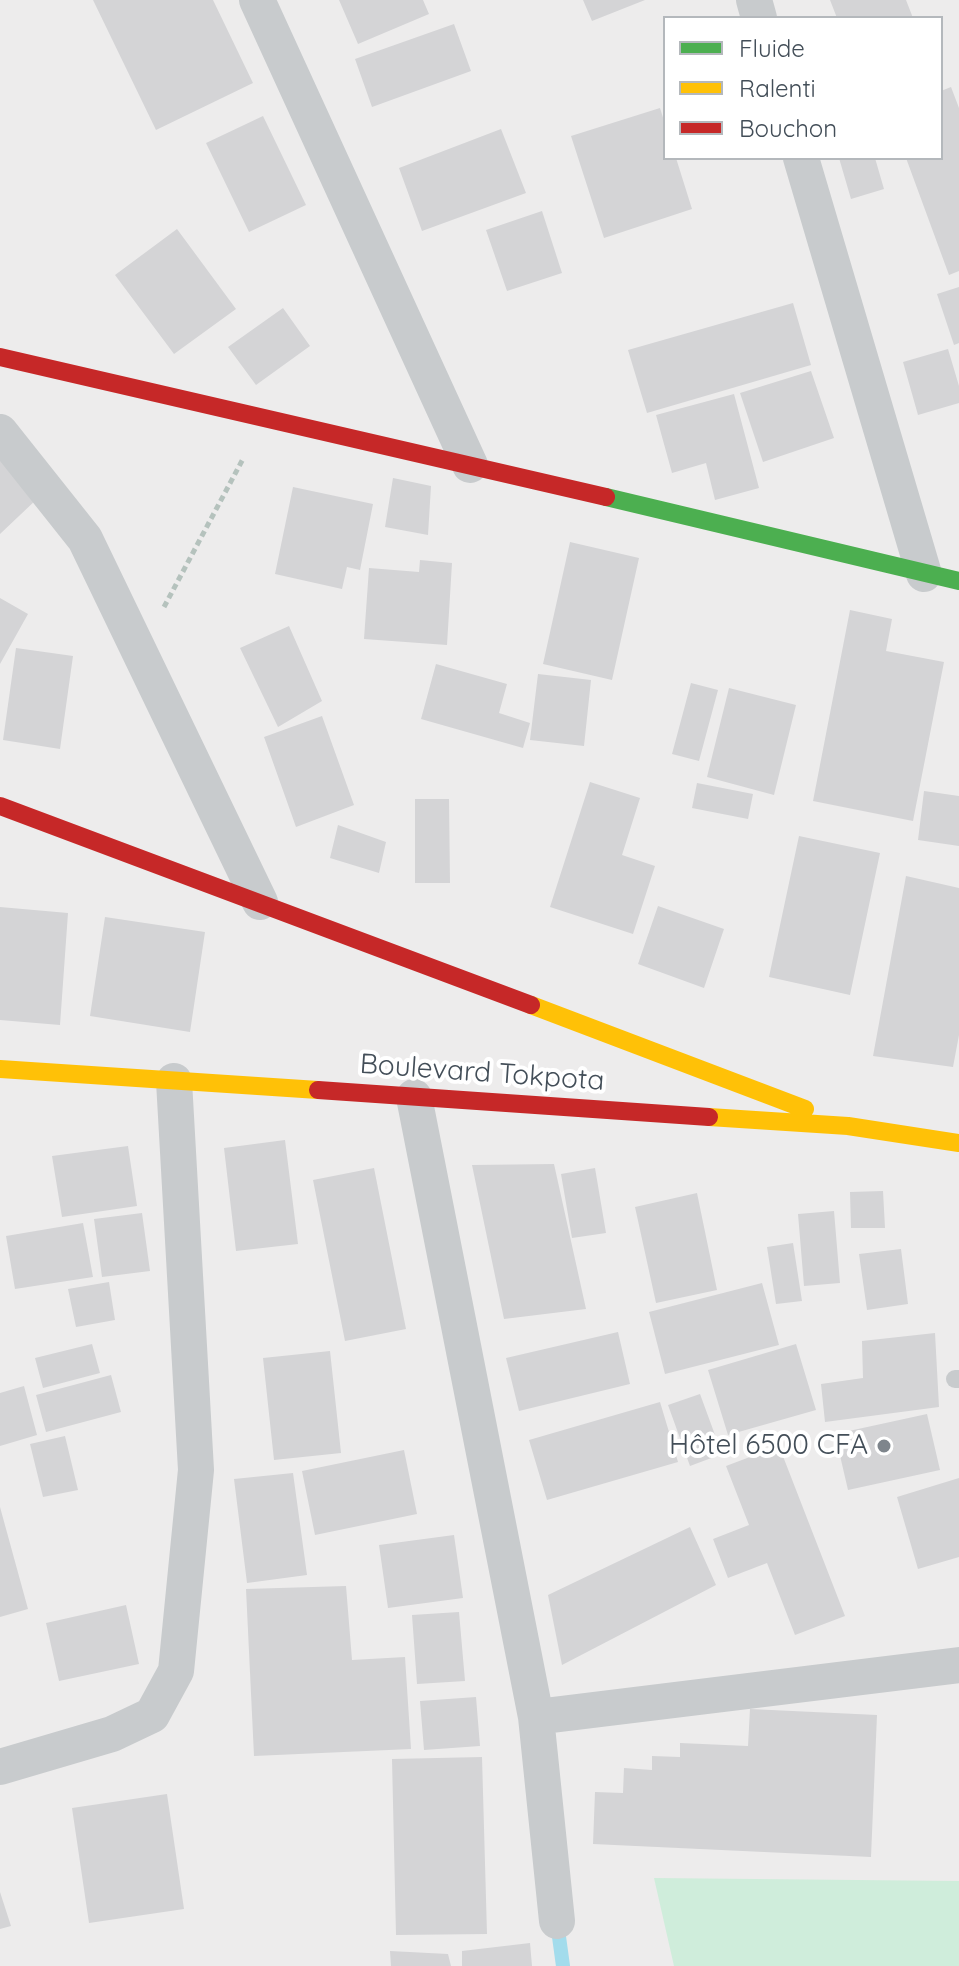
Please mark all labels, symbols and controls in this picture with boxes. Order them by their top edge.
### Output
legend [663,16,943,160]
text: Fluide [739,33,805,63]
text: Ralenti [739,73,816,103]
text: Bouchon [739,113,837,143]
street label: Boulevard Tokpota [359,1048,605,1098]
place label: Hôtel 6500 CFA [669,1429,868,1463]
marker: Hôtel 6500 CFA [875,1437,893,1455]

